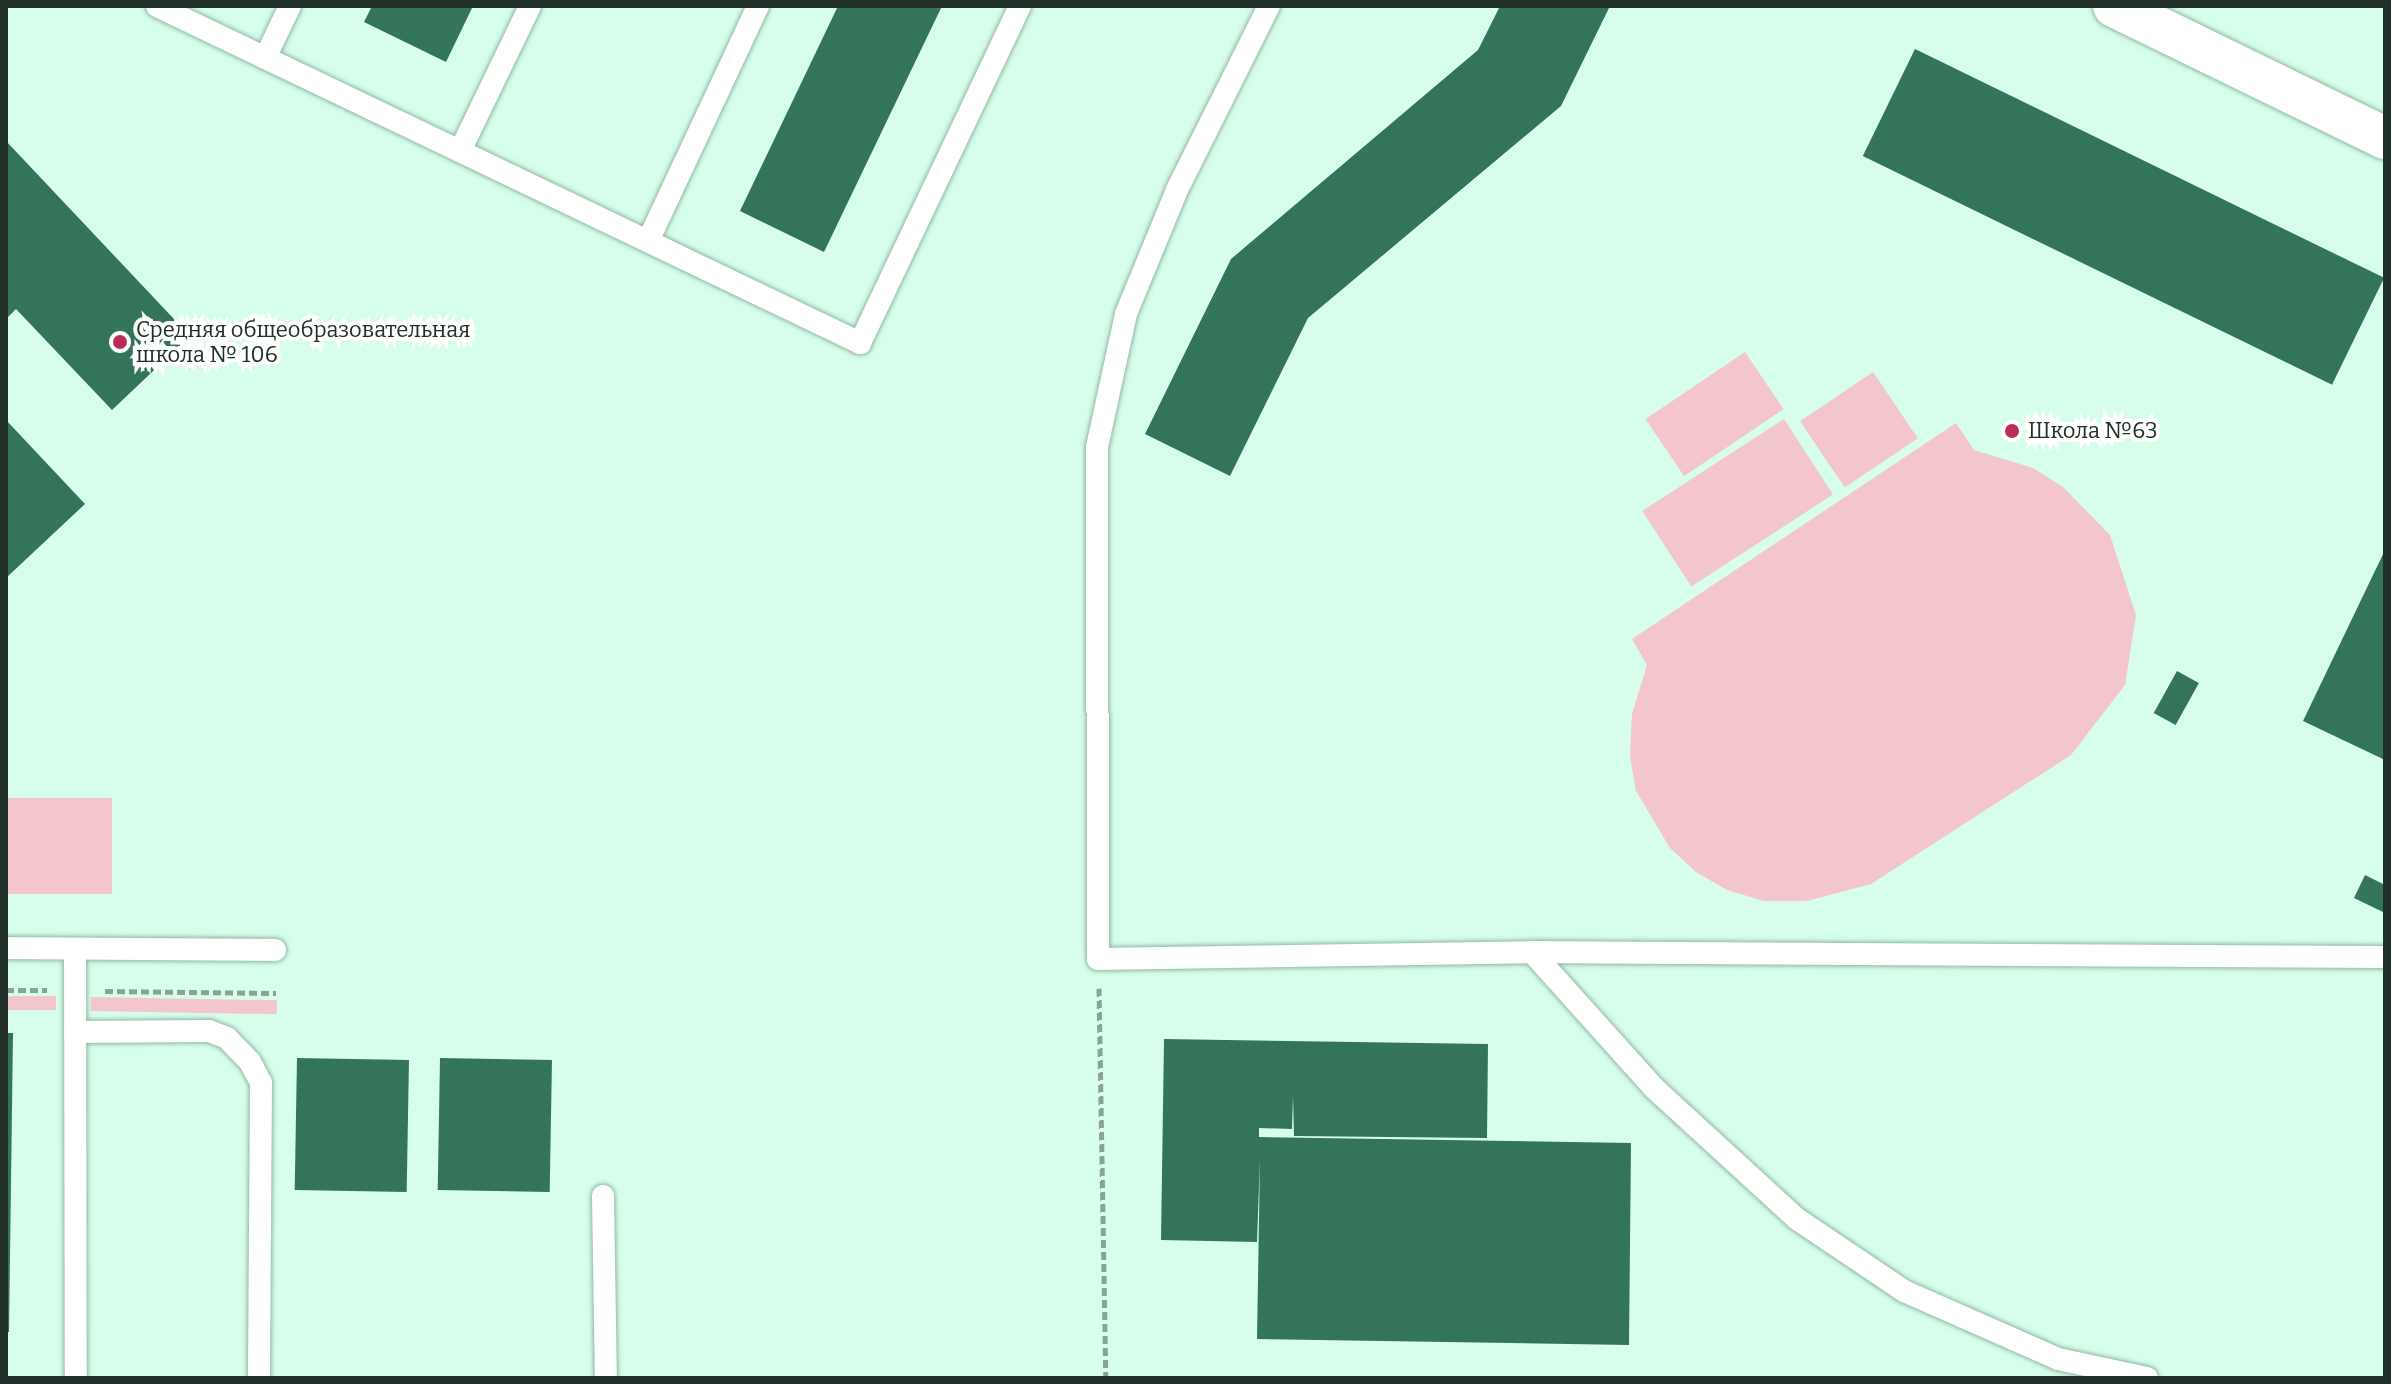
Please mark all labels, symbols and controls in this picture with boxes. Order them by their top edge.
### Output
place label: Средняя общеобразовательная школа № 106 [136,316,470,368]
marker: Средняя общеобразовательная школа № 106 [111,333,129,351]
place label: Школа №63 [2028,418,2157,444]
marker: Школа №63 [2003,422,2021,440]

